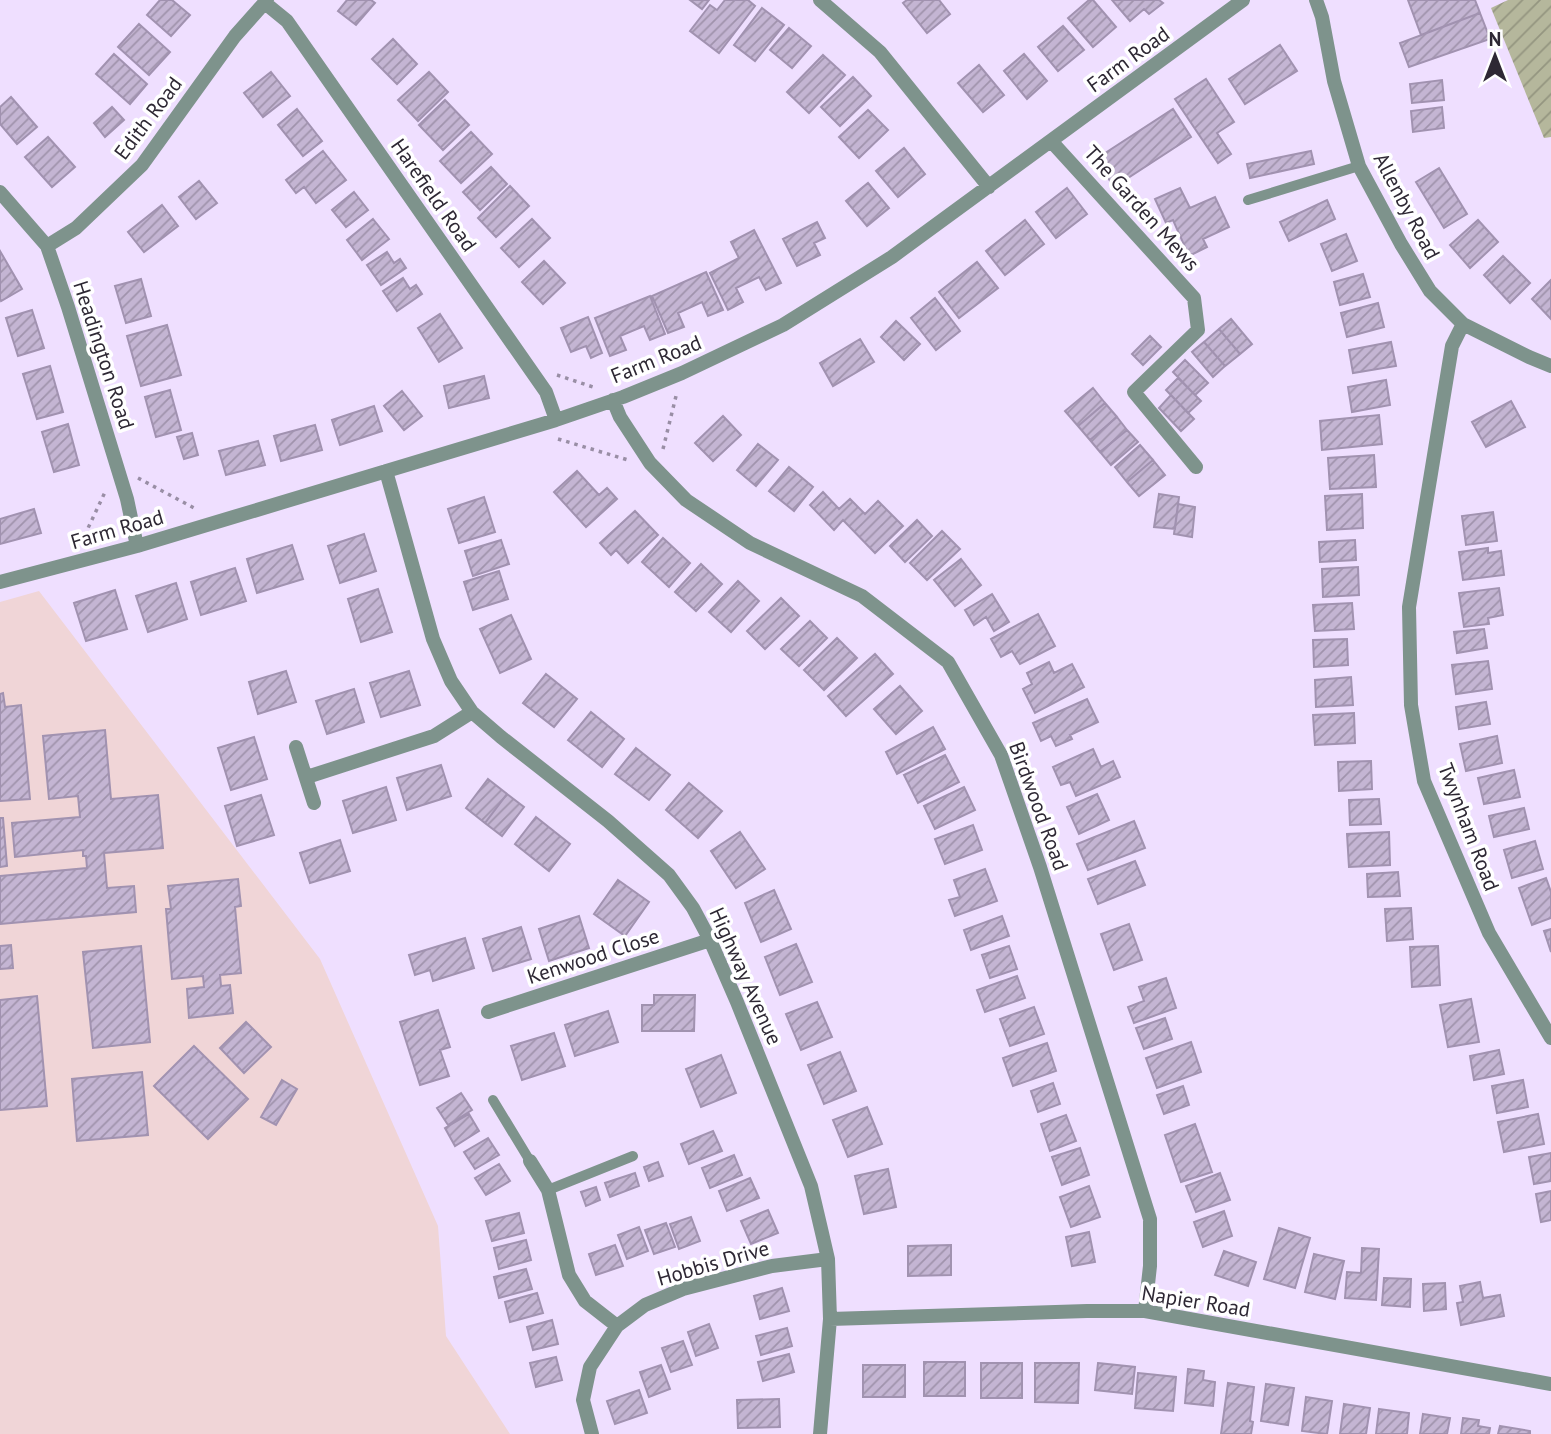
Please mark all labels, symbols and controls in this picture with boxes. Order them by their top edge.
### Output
street label: Farm Road [1081,20,1175,98]
north arrow [1460,21,1530,91]
text: N [1489,27,1501,51]
street label: Edith Road [108,71,188,165]
street label: Harefield Road [385,133,483,257]
street label: The Garden Mews [1078,139,1206,277]
street label: Allenby Road [1368,148,1446,264]
street label: Headington Road [67,277,141,433]
street label: Farm Road [607,329,705,389]
street label: Farm Road [67,503,167,555]
street label: Birdwood Road [1003,738,1075,874]
street label: Twynham Road [1432,759,1506,895]
street label: Highway Avenue [704,903,788,1049]
street label: Kenwood Close [523,922,663,990]
street label: Hobbis Drive [654,1234,772,1292]
street label: Napier Road [1140,1279,1252,1323]

